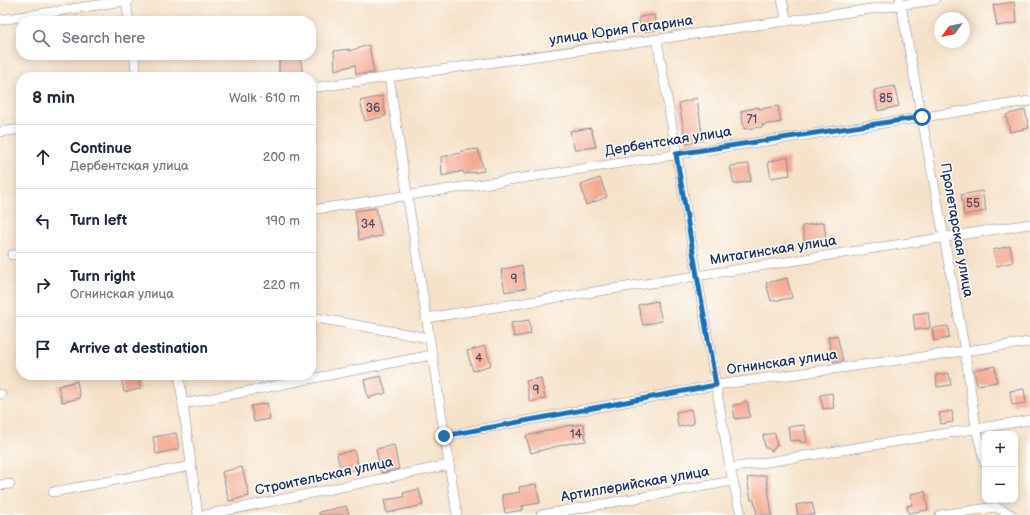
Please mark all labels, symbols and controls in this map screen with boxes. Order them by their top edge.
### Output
street label: улица Юрия Гагарина [548,11,695,48]
north arrow [934,12,970,48]
search box [16,16,316,60]
icon: search [30,27,52,49]
text: Search here [62,29,145,48]
text: 8 min [32,88,75,108]
text: Walk · 610 m [229,90,300,106]
house number: 85 [879,91,893,106]
house number: 36 [366,101,380,116]
route start [913,108,931,126]
house number: 71 [747,112,757,127]
street label: Дербентская улица [604,122,733,159]
text: Continue [70,139,132,158]
icon: ahead [32,146,54,168]
text: 200 m [263,149,300,165]
text: Дербентская улица [70,158,189,174]
street label: Пролетарская улица [937,161,977,299]
house number: 55 [966,196,980,211]
icon: left [32,210,54,232]
text: Turn left [70,211,127,230]
text: 190 m [266,213,300,229]
house number: 34 [361,217,376,232]
street label: Митагинская улица [709,231,838,268]
text: Turn right [70,267,135,286]
house number: 9 [511,272,518,287]
icon: right [32,274,54,296]
text: 220 m [263,277,300,293]
text: Огнинская улица [70,286,174,302]
icon: arrive [32,338,54,360]
text: Arrive at destination [70,339,208,358]
street label: Огнинская улица [725,346,839,378]
house number: 4 [475,351,483,366]
house number: 9 [533,383,540,398]
route end [435,427,453,445]
house number: 14 [570,427,583,442]
map controls [982,431,1018,503]
button: + [982,431,1018,467]
street label: Строительская улица [253,453,395,499]
street label: Артиллерийская улица [558,462,711,506]
button: − [982,467,1018,503]

